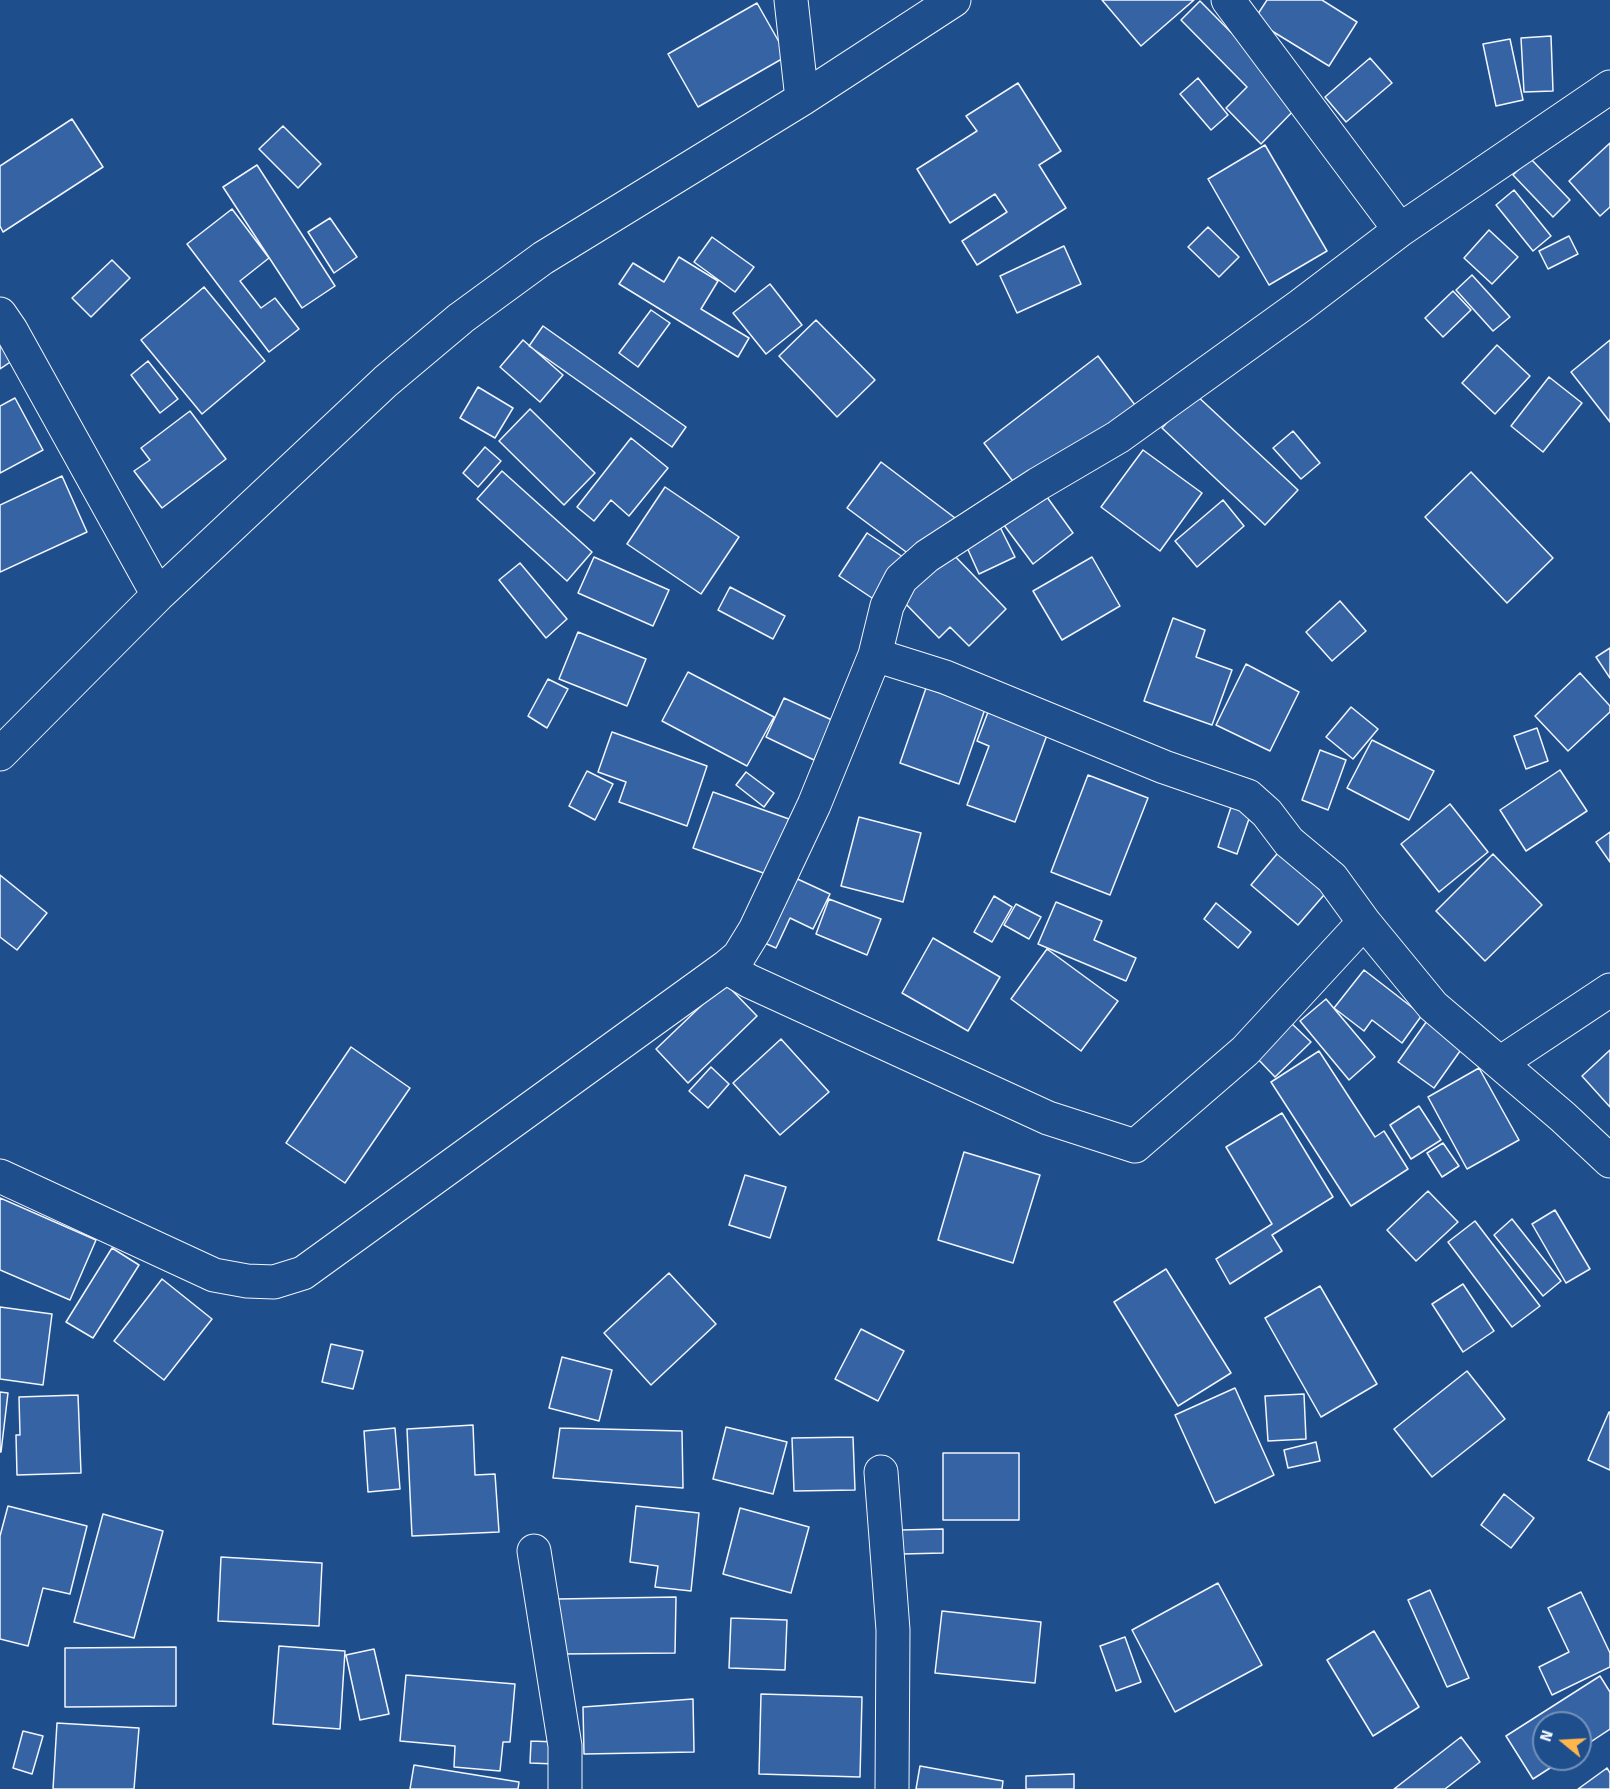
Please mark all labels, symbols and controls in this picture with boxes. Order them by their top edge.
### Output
north arrow [1532,1711,1592,1771]
text: N [1536,1728,1557,1744]

